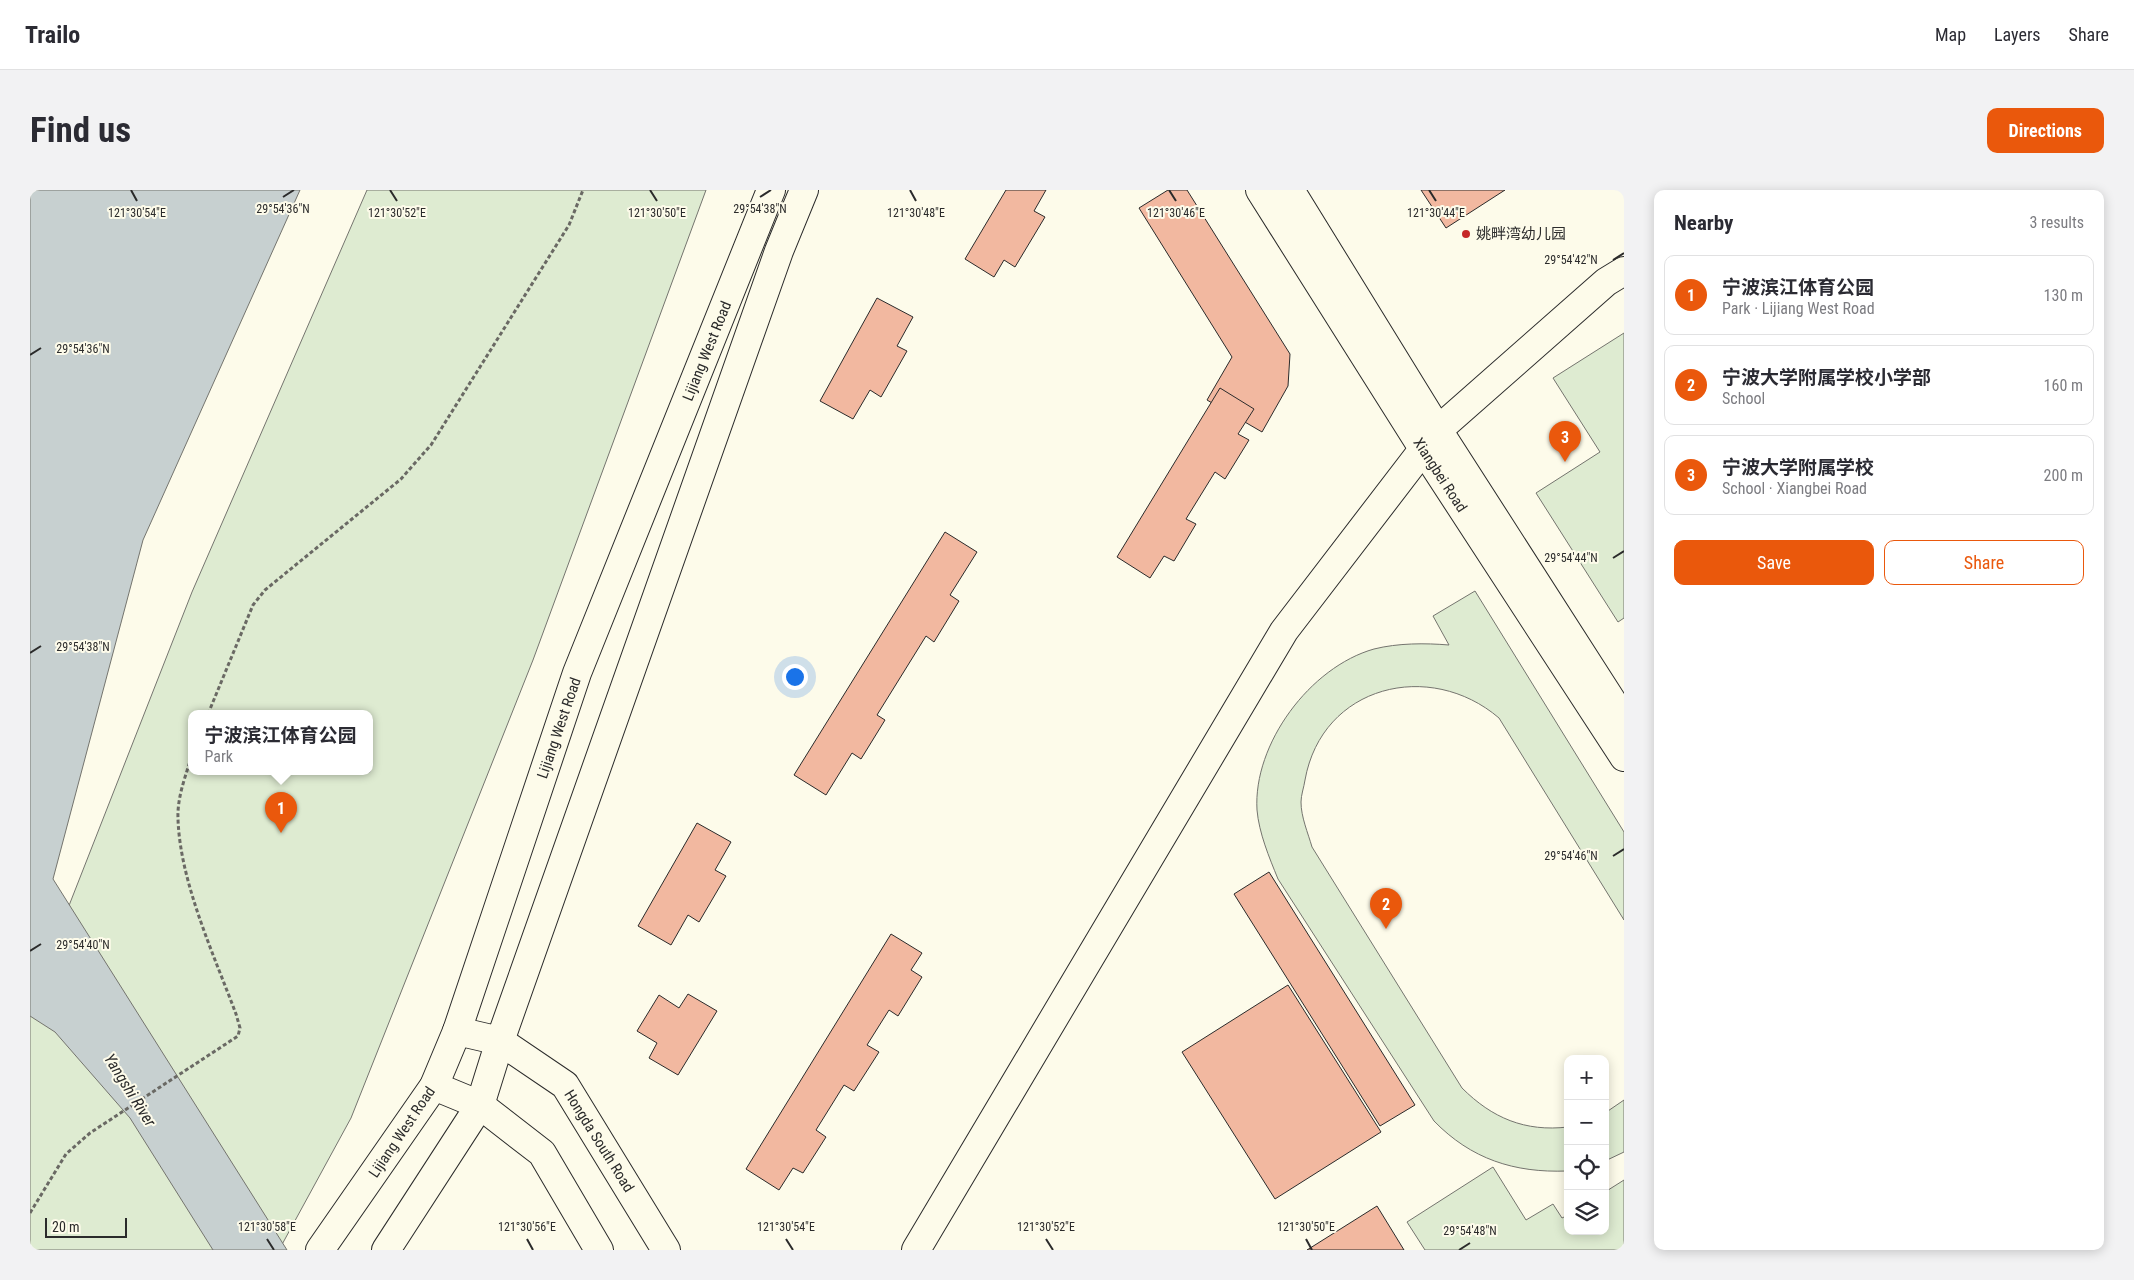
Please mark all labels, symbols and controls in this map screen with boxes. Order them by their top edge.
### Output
text: Trailo [25,21,80,49]
text: Map [1935,24,1966,45]
text: Layers [1994,24,2041,45]
text: Share [2069,24,2109,45]
button: Directions [1987,108,2104,153]
text: Find us [30,110,131,151]
text: 29°54'36"N [256,202,310,216]
text: 29°54'38"N [733,202,787,216]
text: 121°30'54"E [108,206,166,220]
text: 121°30'52"E [368,206,426,220]
text: 121°30'50"E [628,206,686,220]
text: 121°30'48"E [887,206,945,220]
text: 121°30'46"E [1147,206,1205,220]
text: 121°30'44"E [1407,206,1465,220]
text: Nearby [1674,211,1733,235]
text: 3 results [2029,213,2084,232]
place label: 姚畔湾幼儿园 [1476,225,1566,243]
marker: 姚畔湾幼儿园 [1460,228,1472,240]
text: 29°54'42"N [1544,253,1598,267]
text: 宁波滨江体育公园 [1722,276,1874,299]
text: 1 [1687,286,1695,305]
text: 130 m [2044,286,2083,305]
street label: Lijiang West Road [679,299,735,403]
text: Park · Lijiang West Road [1722,299,1875,318]
text: 29°54'36"N [56,342,110,356]
text: 宁波大学附属学校小学部 [1722,366,1931,389]
text: 2 [1687,376,1695,395]
text: 160 m [2044,376,2083,395]
text: School [1722,389,1765,408]
pin: 3 [1549,421,1581,462]
street label: Xiangbei Road [1409,434,1471,516]
text: 宁波大学附属学校 [1722,456,1874,479]
text: 3 [1687,466,1695,485]
text: 200 m [2044,466,2083,485]
text: School · Xiangbei Road [1722,479,1867,498]
button: Save [1674,540,1874,585]
button: Share [1884,540,2084,585]
text: 29°54'44"N [1544,551,1598,565]
text: 29°54'38"N [56,640,110,654]
your location [782,664,808,690]
street label: Lijiang West Road [533,675,585,781]
popup [188,710,373,775]
text: 宁波滨江体育公园 [204,724,357,747]
text: Park [204,747,233,766]
pin: 1 [265,792,297,833]
text: 29°54'46"N [1544,849,1598,863]
pin: 2 [1370,888,1402,929]
text: 29°54'40"N [56,938,110,952]
water label: Yangshi River [100,1050,161,1131]
map controls [1564,1055,1609,1235]
button: + [1564,1055,1609,1100]
street label: Lijiang West Road [365,1083,439,1181]
street label: Hongda South Road [560,1086,638,1196]
button: − [1564,1100,1609,1145]
button: locate [1564,1145,1609,1190]
button: layers [1564,1190,1609,1235]
scale bar [45,1215,128,1238]
text: 20 m [52,1219,80,1235]
text: 121°30'58"E [238,1220,296,1234]
text: 121°30'56"E [498,1220,556,1234]
text: 121°30'54"E [757,1220,815,1234]
text: 121°30'52"E [1017,1220,1075,1234]
text: 121°30'50"E [1277,1220,1335,1234]
text: 29°54'48"N [1443,1224,1497,1238]

